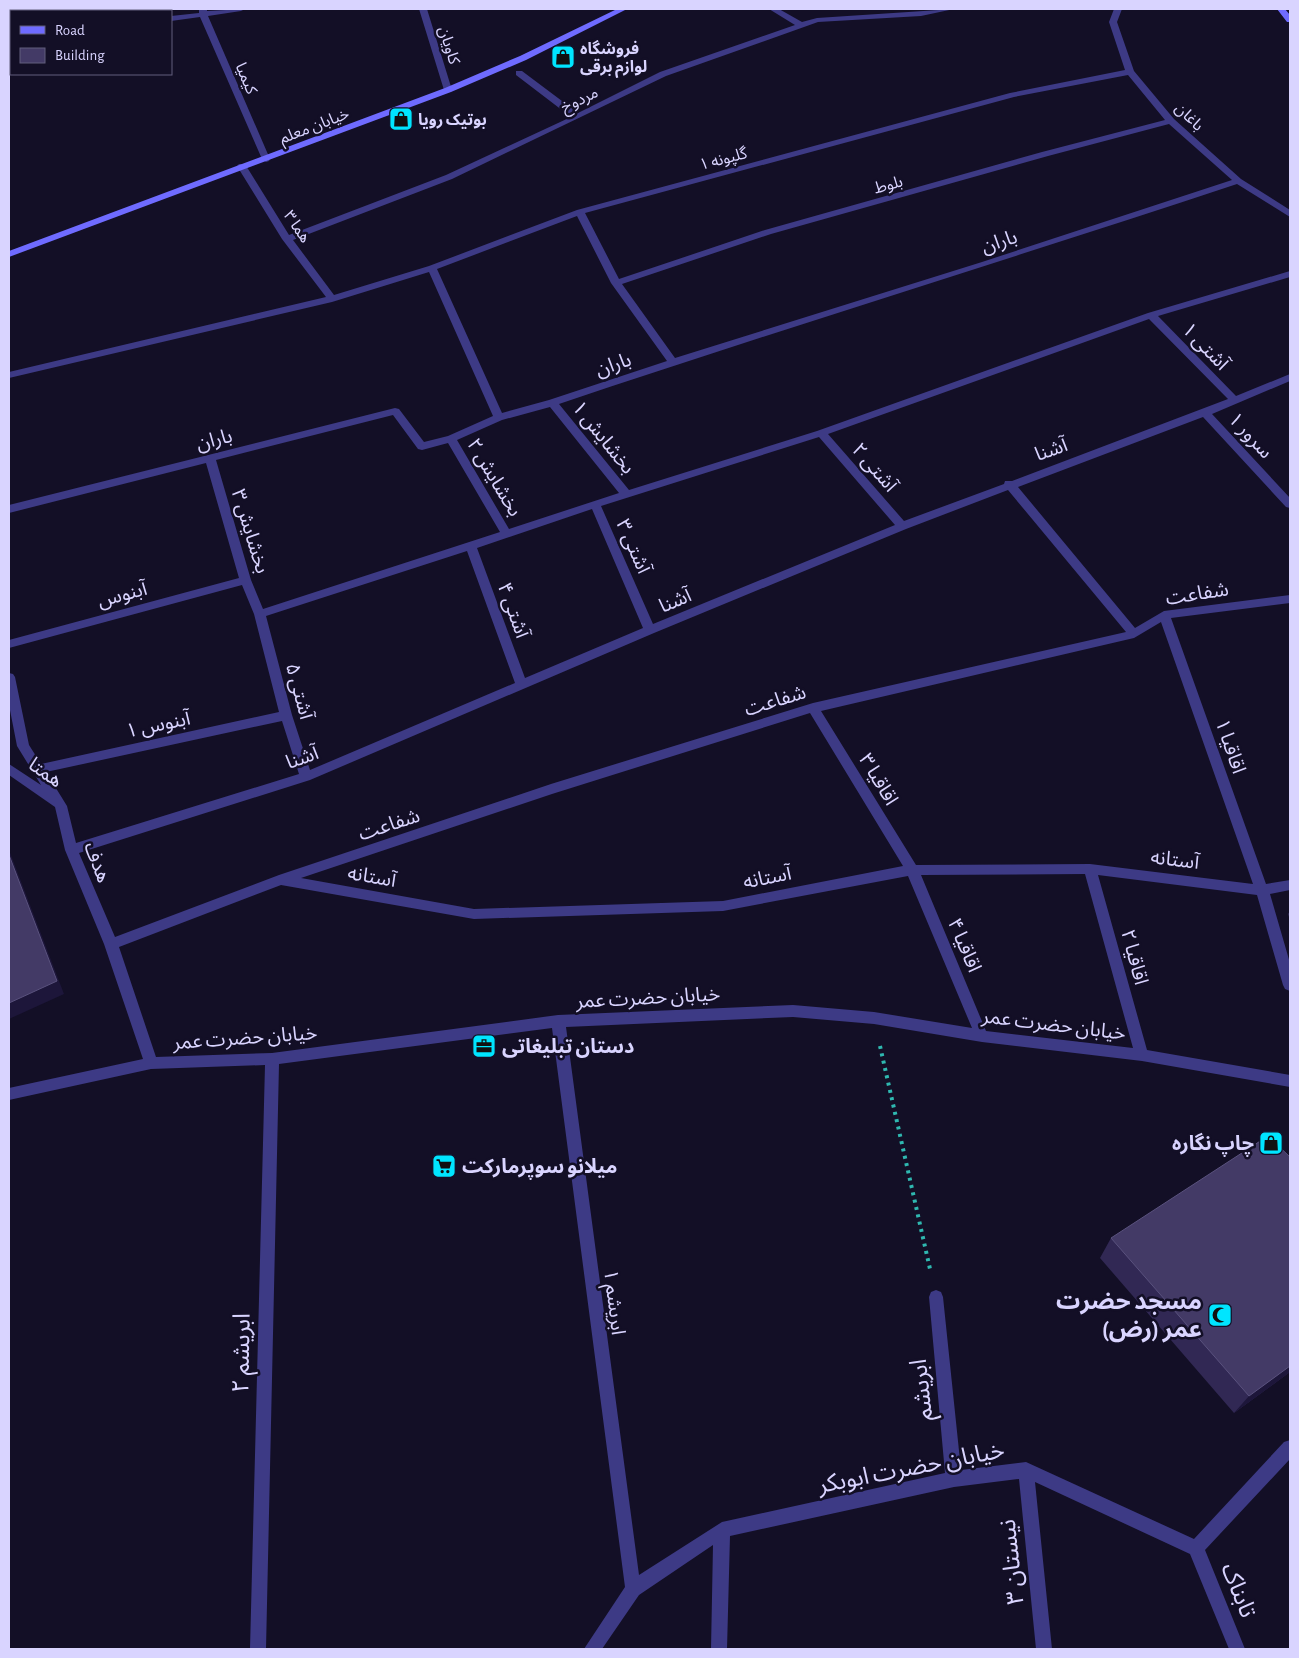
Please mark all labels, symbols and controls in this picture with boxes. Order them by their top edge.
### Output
legend [10,10,172,75]
text: Road [55,23,85,38]
street label: کاویان [435,24,462,67]
place label: فروشگاه لوازم برقی [580,40,647,78]
shop icon: فروشگاه لوازم برقی [550,44,576,70]
text: Building [55,48,105,63]
street label: کیمیا [232,60,260,97]
street label: مردوخ [558,84,602,119]
street label: باغان [1171,100,1207,135]
street label: خیابان معلم [277,105,353,150]
shop icon: بوتیک رویا [388,106,414,132]
place label: بوتیک رویا [418,112,487,129]
street label: گلپونه ۱ [697,144,750,175]
street label: بلوط [872,173,905,197]
street label: هما ۳ [281,208,314,245]
street label: باران [979,227,1020,258]
street label: آشتی ۱ [1177,319,1234,376]
street label: باران [593,350,634,381]
street label: بخشایش ۱ [567,398,638,478]
street label: سرور ۱ [1224,409,1276,463]
street label: باران [194,426,235,455]
street label: آشنا [1032,434,1071,465]
street label: بخشایش ۲ [462,435,525,520]
street label: آشتی ۲ [847,439,902,497]
street label: بخشایش ۳ [227,487,272,576]
street label: آشتی ۳ [611,516,655,578]
street label: آبنوس [95,578,151,612]
street label: شفاعت [1164,579,1230,609]
street label: آشتی ۴ [493,580,533,642]
street label: آشنا [656,584,696,617]
street label: آشتی ۵ [281,661,317,723]
street label: شفاعت [742,682,808,720]
street label: آبنوس ۱ [124,708,194,743]
street label: اقاقیا ۱ [1211,716,1249,776]
street label: آشنا [283,742,322,773]
street label: اقاقیا ۳ [855,750,901,809]
street label: همتا [25,754,66,791]
street label: شفاعت [356,806,423,844]
street label: هدف [80,839,114,885]
street label: آستانه [1149,847,1202,873]
street label: آستانه [346,862,399,891]
street label: آستانه [741,863,794,892]
street label: اقاقیا ۴ [944,915,984,975]
street label: اقاقیا ۲ [1117,927,1151,987]
street label: خیابان حضرت عمر [574,984,721,1013]
street label: خیابان حضرت عمر [980,1006,1127,1045]
street label: خیابان حضرت عمر [171,1023,318,1054]
office icon: دستان تبلیغاتی [471,1033,497,1059]
place label: دستان تبلیغاتی [502,1037,634,1058]
shop icon: چاپ نگاره [1258,1130,1284,1156]
place label: چاپ نگاره [1172,1132,1254,1157]
supermarket icon: میلانو سوپرمارکت [431,1153,457,1179]
place label: میلانو سوپرمارکت [462,1157,617,1180]
street label: ابریشم ۱ [596,1268,628,1337]
place label: مسجد حضرت عمر (رض) [1056,1290,1202,1343]
mosque icon: مسجد حضرت عمر (رض) [1207,1302,1233,1328]
street label: ابریشم ۲ [229,1313,259,1393]
street label: ابریشم [907,1357,941,1422]
street label: خیابان حضرت ابوبکر [815,1438,1007,1499]
street label: نیستان ۳ [996,1518,1029,1606]
street label: تابناک [1216,1560,1260,1621]

